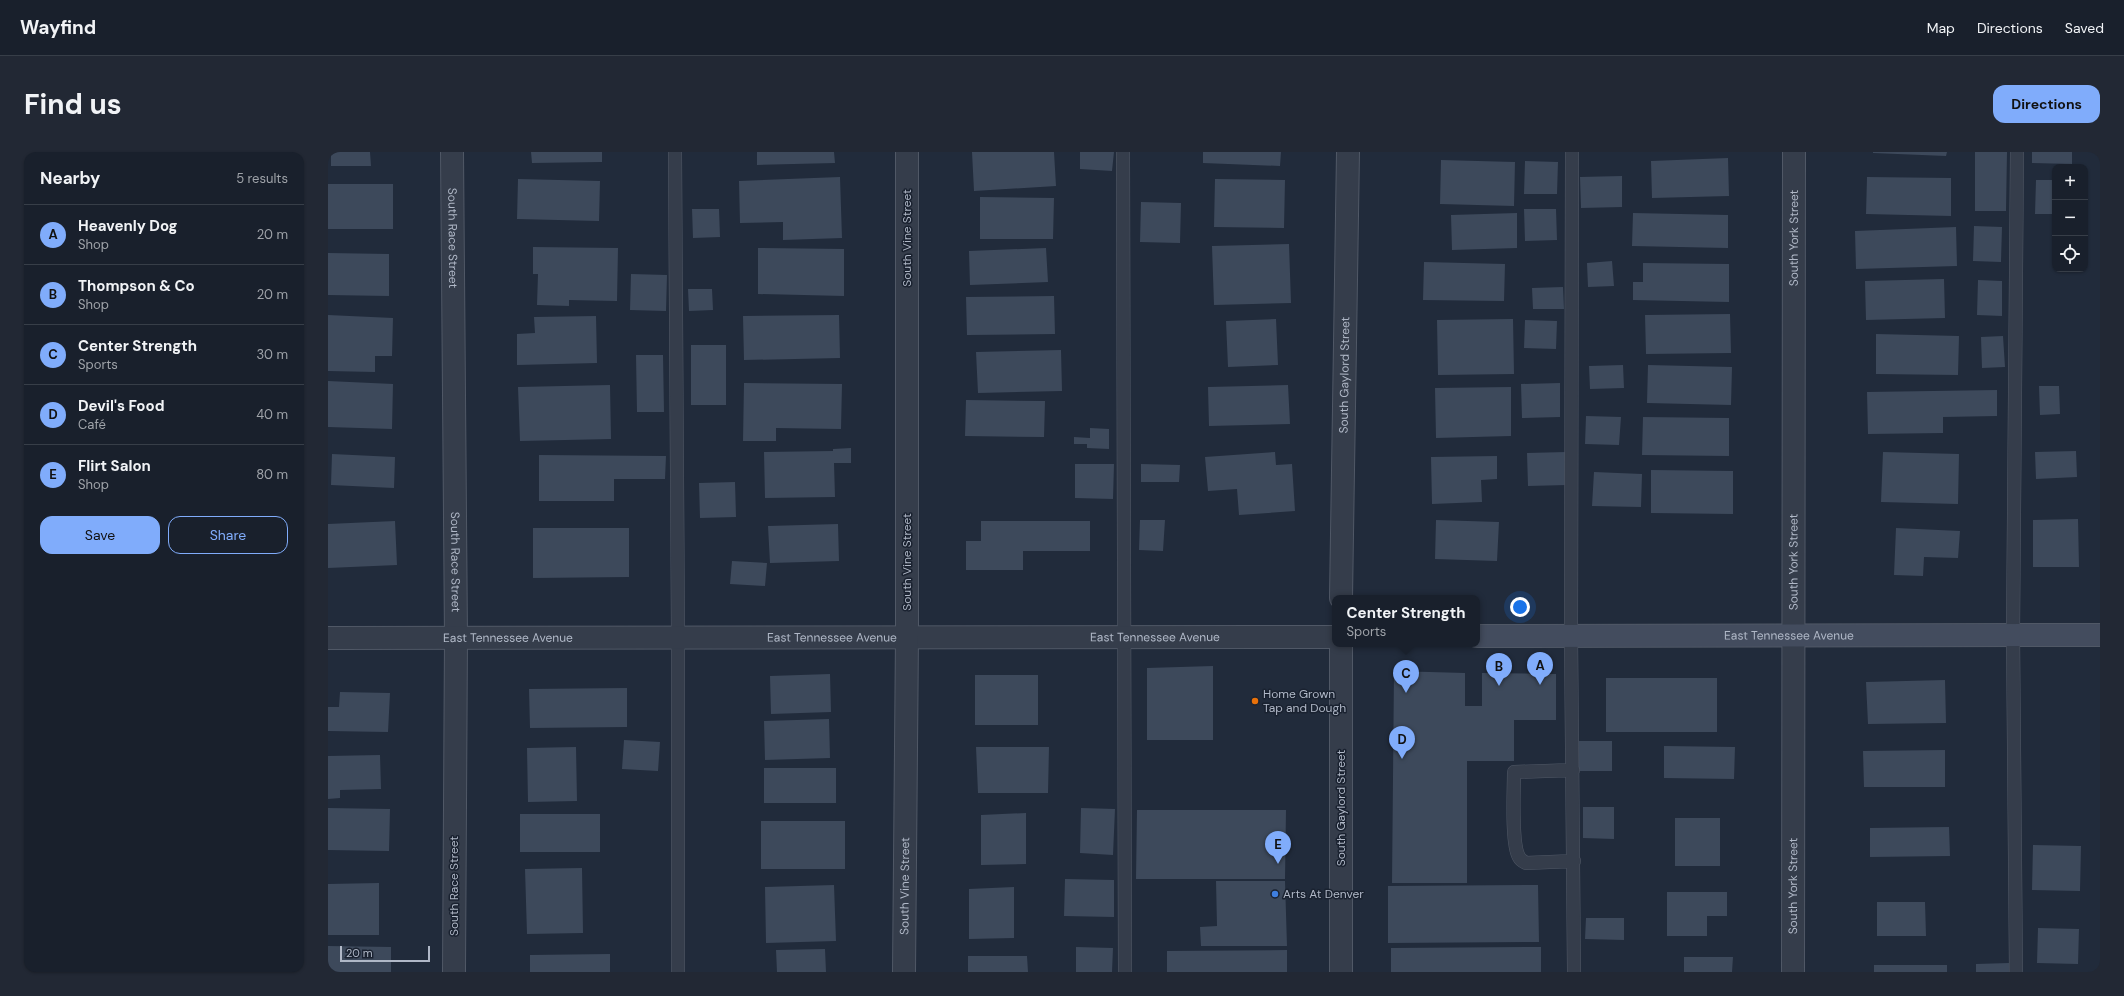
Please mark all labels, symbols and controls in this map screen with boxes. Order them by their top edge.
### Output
text: Wayfind [20,15,96,40]
text: Map [1927,19,1955,37]
text: Directions [1977,19,2043,37]
text: Saved [2065,19,2104,37]
button: Directions [1993,85,2100,123]
text: Find us [24,86,122,123]
map controls [2052,164,2088,272]
button: + [2052,164,2088,200]
text: Nearby [40,167,100,189]
text: 5 results [236,170,288,187]
street label: South Race Street [444,188,461,288]
street label: South Vine Street [899,189,915,287]
street label: South York Street [1786,189,1802,286]
button: − [2052,200,2088,236]
text: Heavenly Dog [78,216,178,236]
text: A [48,226,58,243]
text: 20 m [257,226,288,243]
text: Shop [78,236,109,253]
button: locate [2052,236,2088,272]
text: Thompson & Co [78,276,195,296]
text: B [49,286,57,303]
text: 20 m [257,286,288,303]
text: Shop [78,296,109,313]
street label: South Gaylord Street [1336,316,1353,434]
text: Center Strength [78,336,197,356]
text: C [48,346,58,363]
text: 30 m [256,346,288,363]
text: Sports [78,356,118,373]
text: Devil's Food [78,396,164,416]
text: D [48,406,58,423]
text: 40 m [256,406,288,423]
text: Café [78,416,106,433]
text: Flirt Salon [78,456,151,476]
text: E [49,466,57,483]
text: 80 m [256,466,288,483]
text: Shop [78,476,109,493]
street label: South Race Street [447,512,464,612]
street label: South Vine Street [899,513,915,611]
street label: South York Street [1785,513,1802,610]
button: Save [40,516,160,554]
button: Share [168,516,288,554]
popup [1332,595,1480,647]
your location [1510,597,1530,617]
text: Center Strength [1347,603,1465,623]
text: Sports [1347,623,1386,640]
street label: East Tennessee Avenue [1724,627,1854,644]
street label: East Tennessee Avenue [767,629,897,646]
street label: East Tennessee Avenue [1090,629,1220,645]
street label: East Tennessee Avenue [443,630,573,646]
pin: A [1527,652,1553,685]
pin: B [1486,653,1512,686]
pin: C [1393,660,1419,693]
place label: Home Grown Tap and Dough [1263,686,1346,716]
marker: Home Grown Tap and Dough [1250,696,1260,706]
pin: D [1389,726,1415,759]
street label: South Gaylord Street [1333,749,1349,866]
pin: E [1265,831,1291,864]
street label: South Race Street [446,836,462,936]
street label: South Vine Street [896,837,913,935]
street label: South York Street [1785,837,1801,934]
place label: Arts At Denver [1283,886,1364,902]
marker: Arts At Denver [1270,889,1280,899]
scale bar [340,944,430,963]
text: 20 m [346,946,372,960]

